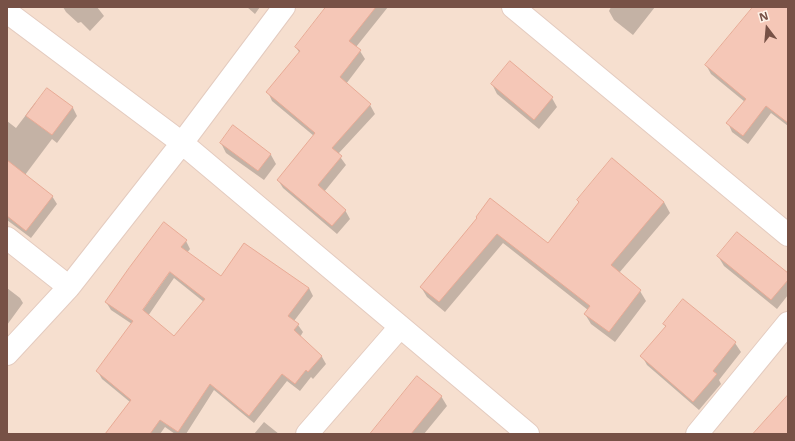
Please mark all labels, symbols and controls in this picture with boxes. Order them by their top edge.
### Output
north arrow [747,8,787,48]
text: N [757,8,770,24]

